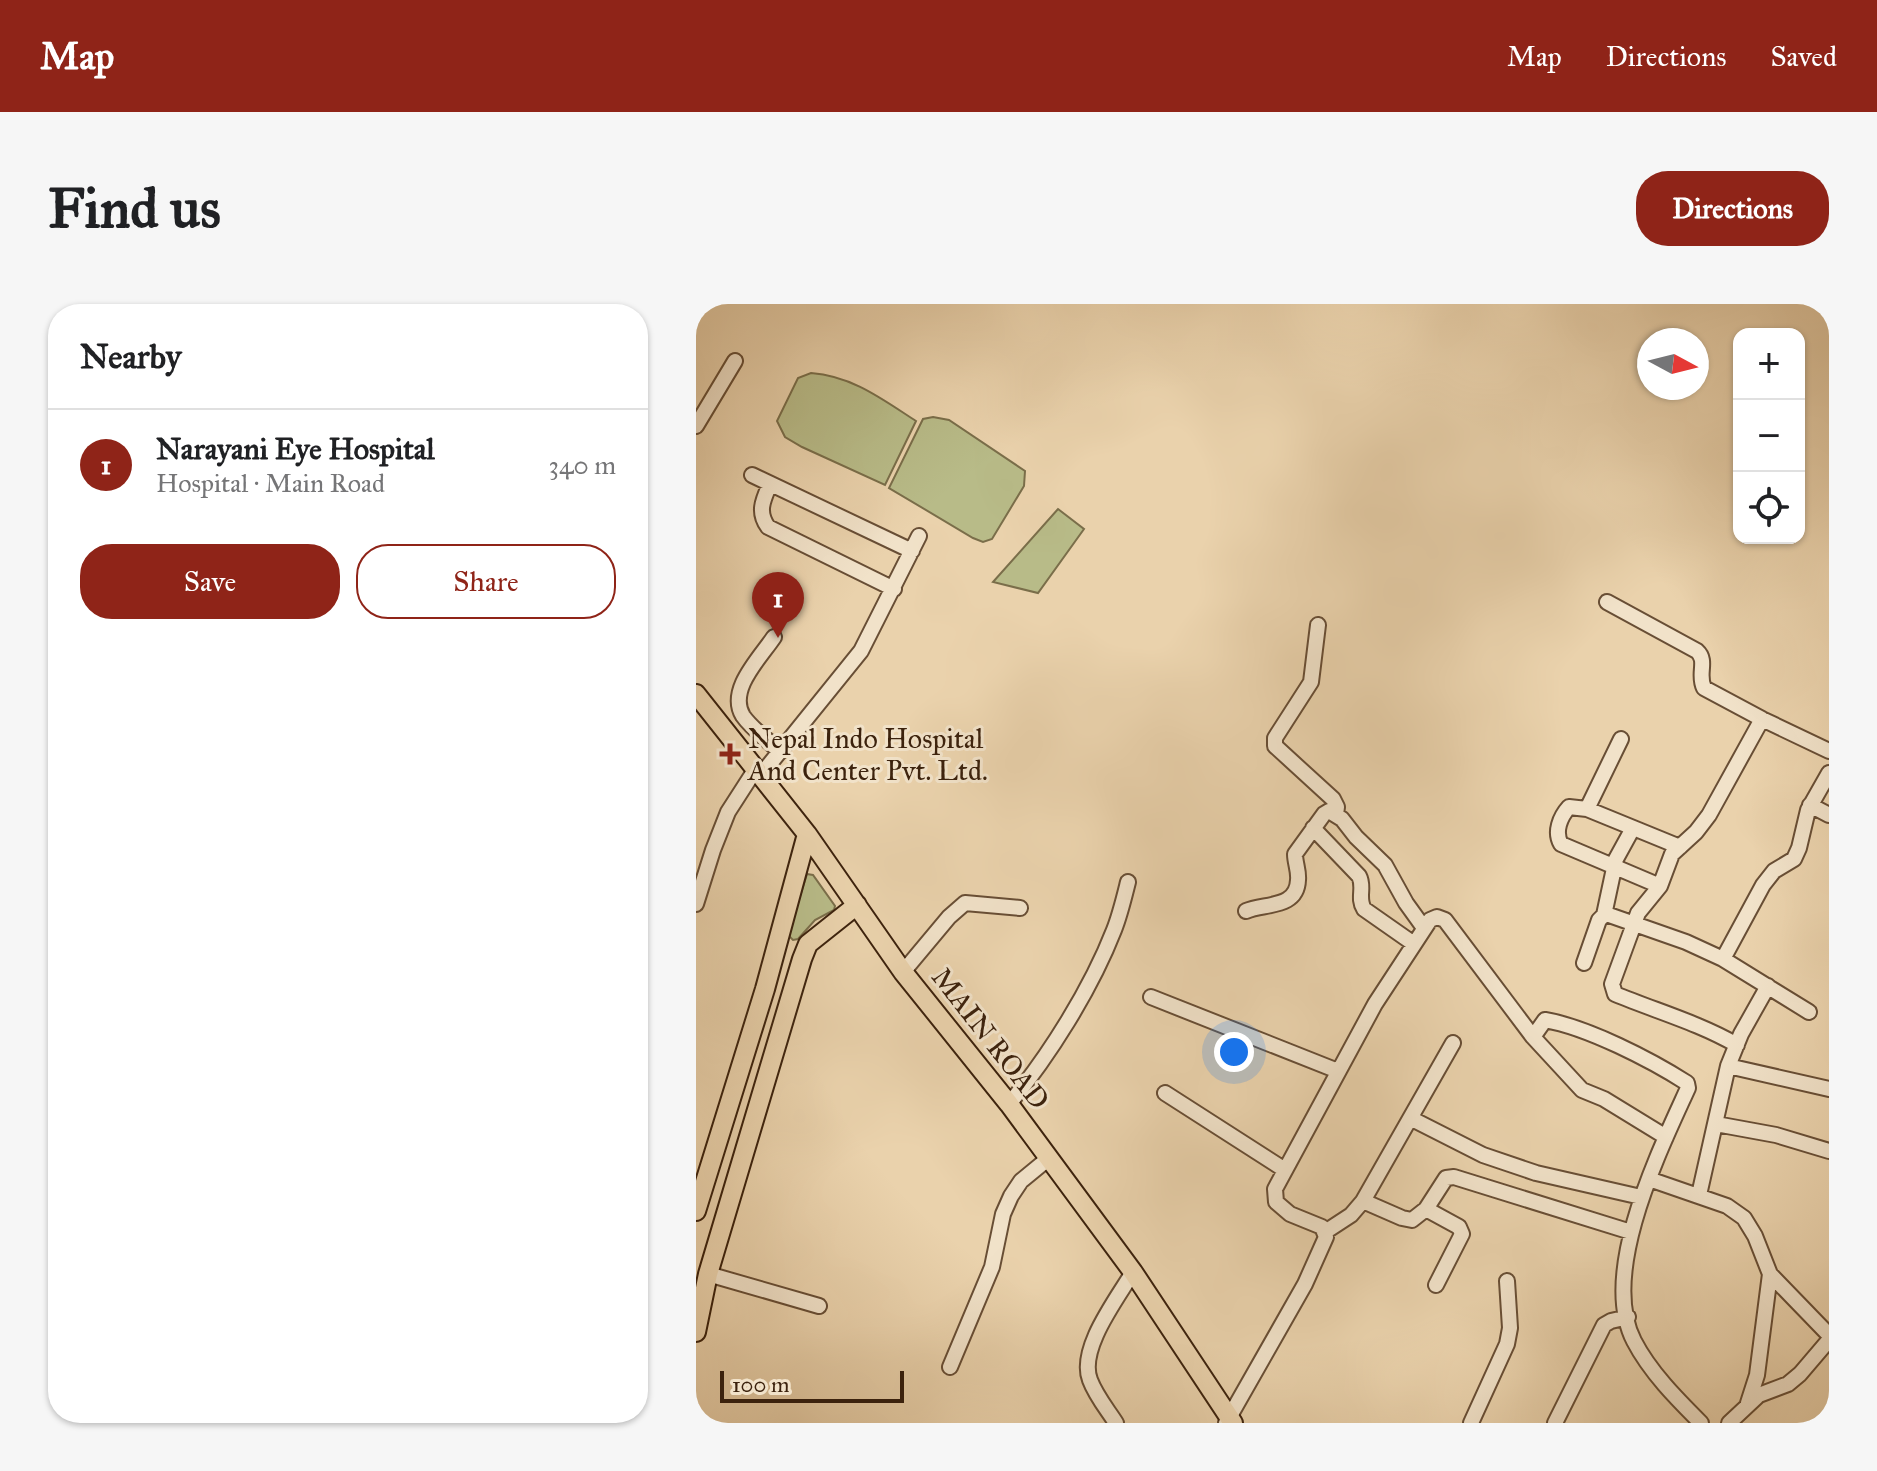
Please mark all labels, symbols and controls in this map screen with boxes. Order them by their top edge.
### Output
text: Map [40,33,114,79]
text: Map [1507,39,1562,74]
text: Directions [1606,39,1727,74]
text: Saved [1771,39,1837,74]
button: Directions [1636,171,1829,246]
text: Find us [48,174,221,242]
north arrow [1637,328,1709,400]
map controls [1733,328,1805,544]
button: + [1733,328,1805,400]
text: Nearby [80,336,182,377]
button: − [1733,400,1805,472]
text: Narayani Eye Hospital [156,431,435,467]
text: 1 [101,449,111,481]
text: 340 m [549,449,616,481]
text: Hospital · Main Road [156,467,385,499]
button: locate [1733,472,1805,544]
button: Save [80,544,340,619]
button: Share [356,544,616,619]
pin: 1 [752,572,804,638]
place label: Nepal Indo Hospital And Center Pvt. Ltd. [747,721,988,788]
marker: Nepal Indo Hospital And Center Pvt. Ltd. [719,743,741,765]
street label: MAIN ROAD [924,960,1057,1116]
your location [1214,1032,1254,1072]
scale bar [720,1367,904,1403]
text: 100 m [732,1371,789,1398]

